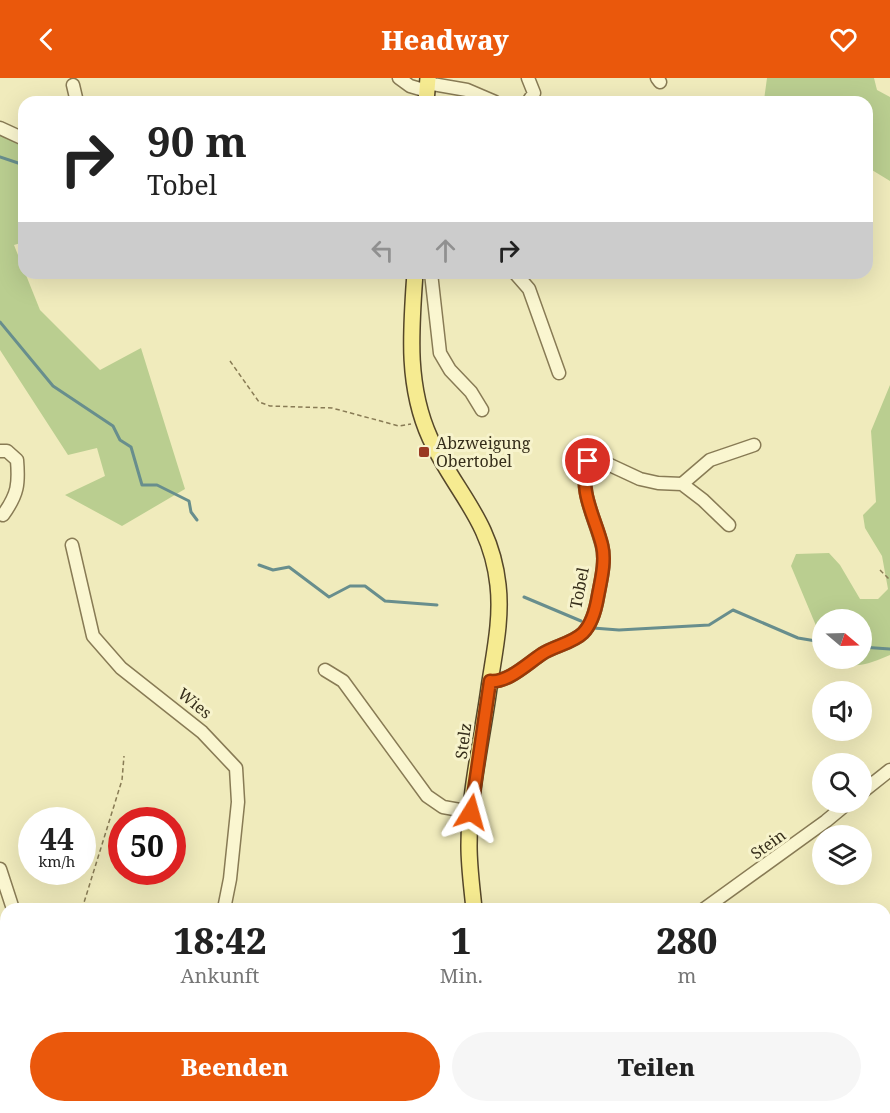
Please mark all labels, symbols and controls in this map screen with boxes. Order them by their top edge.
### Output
text: Headway [381,21,509,58]
icon: back [30,23,63,56]
icon: heart [827,23,860,56]
text: 90 m [147,112,247,169]
icon: right [48,120,126,198]
text: Tobel [147,166,217,203]
icon: left [366,234,399,267]
icon: ahead [429,234,462,267]
icon: right [492,234,525,267]
place label: Abzweigung Obertobel [436,432,531,472]
pin [562,435,613,486]
icon: arrive [571,444,604,477]
marker: Abzweigung Obertobel [417,445,431,459]
street label: Tobel [564,565,594,611]
north arrow [812,609,872,669]
map controls [812,609,872,885]
button: sound [812,681,872,741]
street label: Wies [173,683,217,723]
street label: Stelz [450,722,476,760]
button: search [812,753,872,813]
position arrow [439,780,503,844]
speed limit sign: 50 [108,807,186,885]
text: 44 [40,818,74,859]
street label: Stein [746,824,790,864]
button: layers [812,825,872,885]
text: km/h [39,851,75,871]
text: 18:42 [173,916,266,965]
text: 1 [451,916,472,965]
text: 280 [656,916,718,965]
text: Ankunft [181,962,259,989]
text: Min. [440,962,483,989]
text: m [677,962,696,989]
button: Beenden [30,1032,440,1101]
button: Teilen [452,1032,861,1101]

